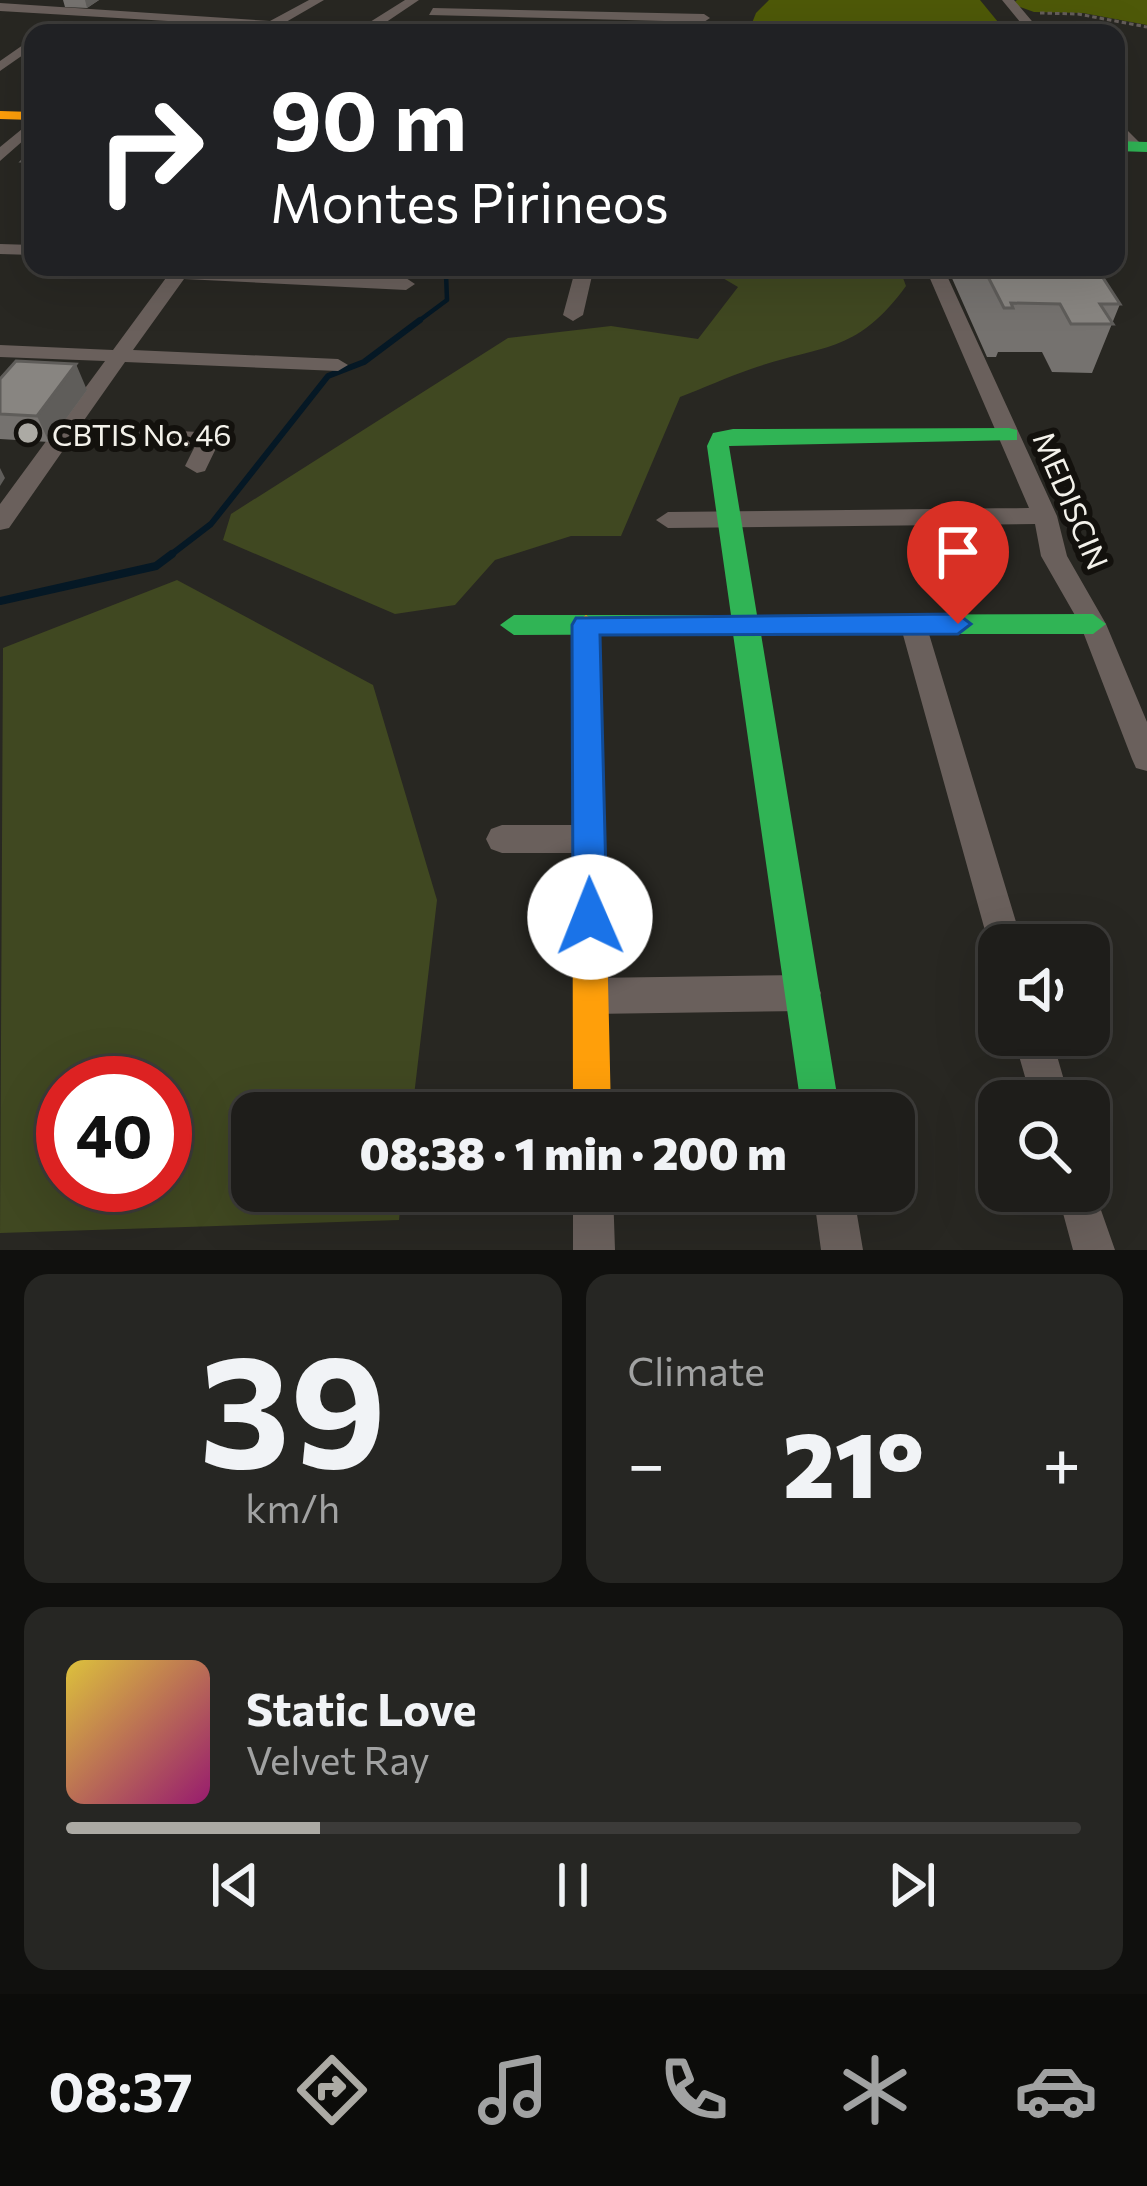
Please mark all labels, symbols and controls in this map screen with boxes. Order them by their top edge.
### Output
text: 90 m [270,66,467,168]
icon: right [72,72,228,228]
text: Montes Pirineos [270,168,669,234]
place label: CBTIS No. 46 [52,415,232,452]
marker: CBTIS No. 46 [15,420,41,446]
street label: MEDISCIN [1026,425,1118,575]
pin [907,501,1009,624]
icon: arrive [925,519,991,585]
position arrow [527,854,653,980]
map controls [978,924,1110,1212]
button: sound [978,924,1110,1056]
speed limit sign: 40 [36,1056,192,1212]
button: search [978,1080,1110,1212]
text: 08:38 · 1 min · 200 m [359,1124,787,1179]
text: 39 [199,1309,386,1500]
text: Climate [628,1346,765,1394]
text: 21° [783,1406,924,1517]
text: − [628,1421,665,1502]
text: + [1042,1421,1081,1502]
text: km/h [245,1483,340,1531]
text: Static Love [246,1680,476,1735]
text: Velvet Ray [246,1735,430,1783]
icon: previous [202,1852,268,1918]
icon: pause [540,1852,606,1918]
icon: next [879,1852,945,1918]
icon: directions [290,2048,374,2132]
icon: music [471,2048,555,2132]
icon: phone [652,2048,736,2132]
icon: climate [833,2048,917,2132]
icon: car [1014,2048,1098,2132]
text: 08:37 [49,2057,193,2123]

